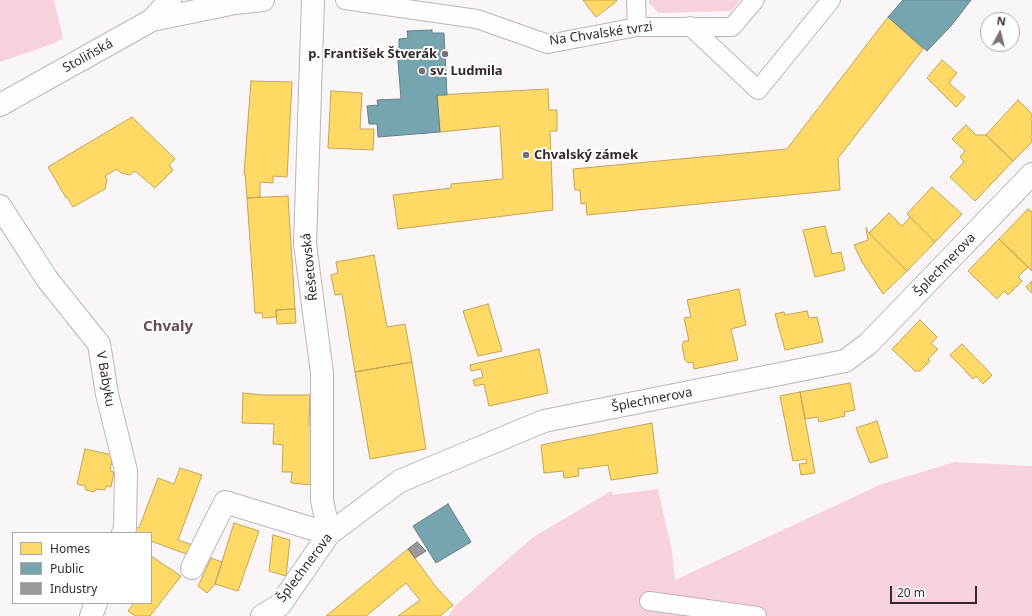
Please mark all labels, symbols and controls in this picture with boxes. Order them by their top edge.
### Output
north arrow [980,12,1020,52]
text: N [996,13,1007,29]
street label: Na Chvalské tvrzi [548,19,654,49]
street label: Stoliňská [60,36,116,76]
place label: p. František Štverák [308,46,437,62]
marker: p. František Štverák [440,49,450,59]
place label: sv. Ludmila [430,63,503,79]
marker: sv. Ludmila [417,66,427,76]
place label: Chvalský zámek [534,147,638,163]
marker: Chvalský zámek [521,150,531,160]
street label: Šplechnerova [911,230,979,300]
street label: Řešetovská [299,232,321,302]
district label: Chvaly [143,318,193,336]
street label: V Babyku [92,350,118,408]
street label: Šplechnerova [610,385,694,415]
street label: Šplechnerova [274,531,336,605]
legend [12,532,152,604]
text: Homes [50,540,90,557]
text: Public [50,560,84,577]
scale bar [892,578,979,604]
text: Industry [50,580,97,597]
text: 20 m [897,584,925,601]

